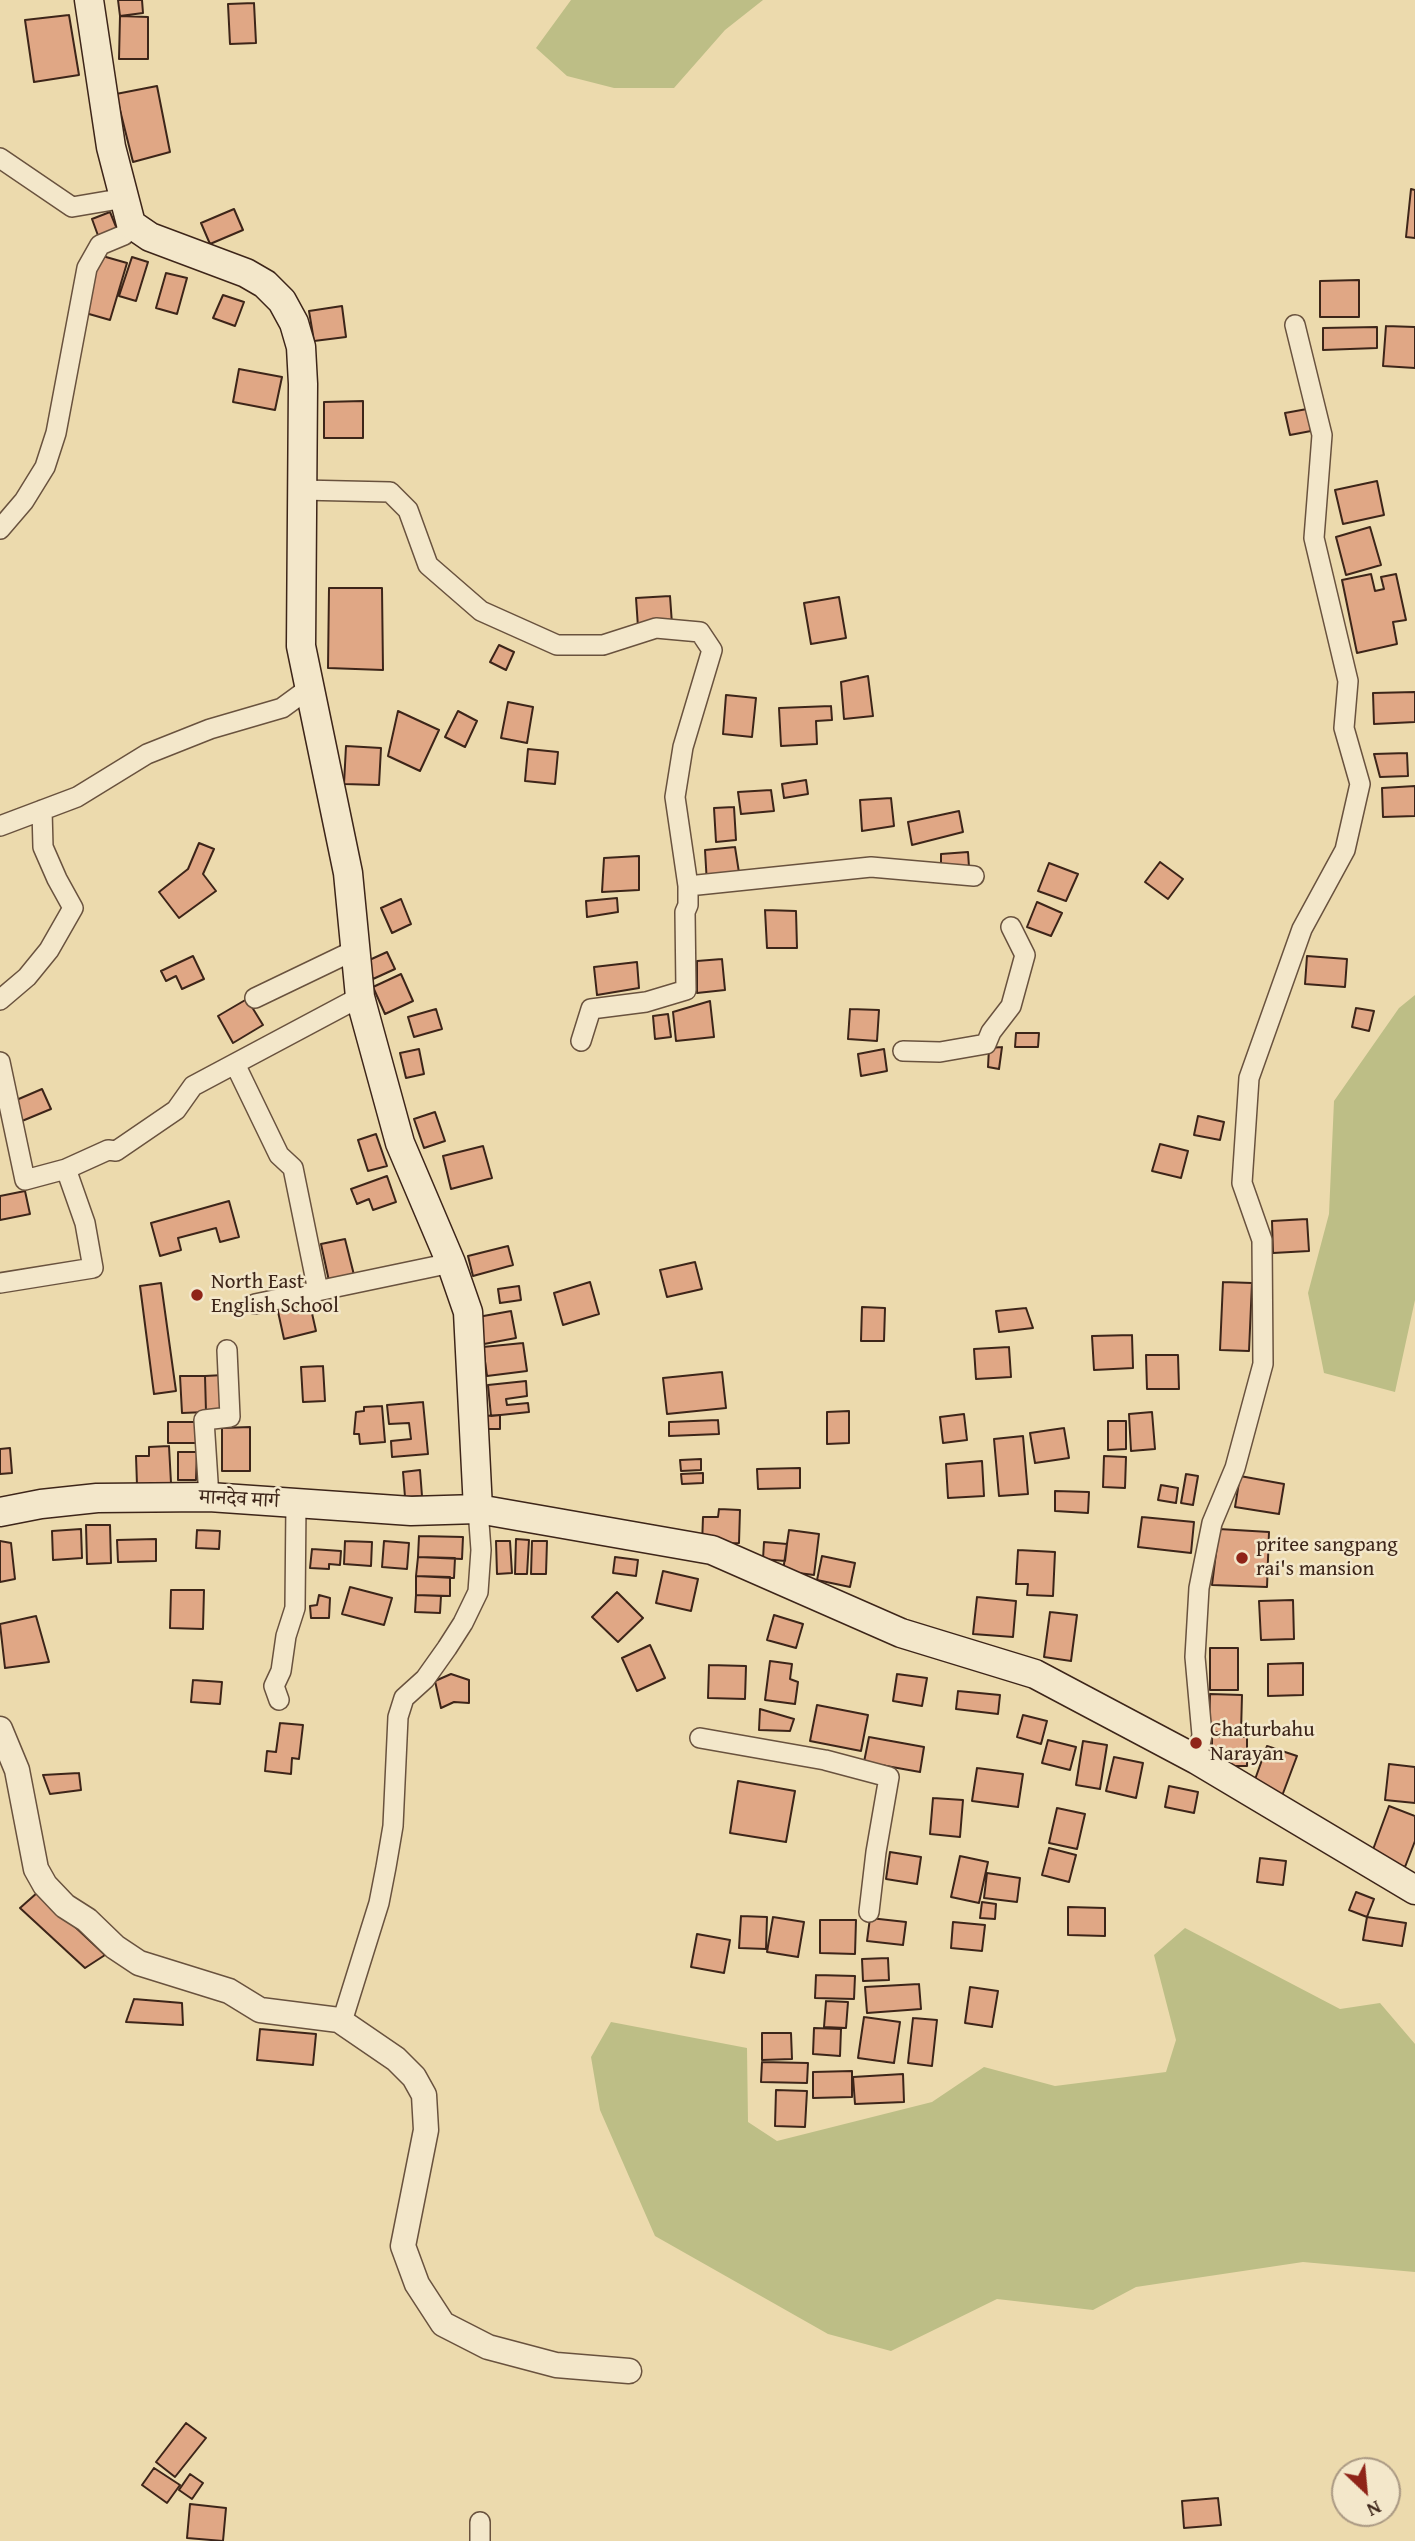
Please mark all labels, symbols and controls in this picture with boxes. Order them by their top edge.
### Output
place label: North East English School [211,1270,339,1320]
marker: North East English School [189,1287,205,1303]
street label: मानदेव मार्ग [198,1485,280,1515]
place label: pritee sangpang rai's mansion [1256,1533,1398,1583]
marker: pritee sangpang rai's mansion [1234,1550,1250,1566]
place label: Chaturbahu Narayan [1210,1718,1315,1768]
marker: Chaturbahu Narayan [1188,1735,1204,1751]
north arrow [1331,2457,1401,2527]
text: N [1362,2494,1386,2524]

